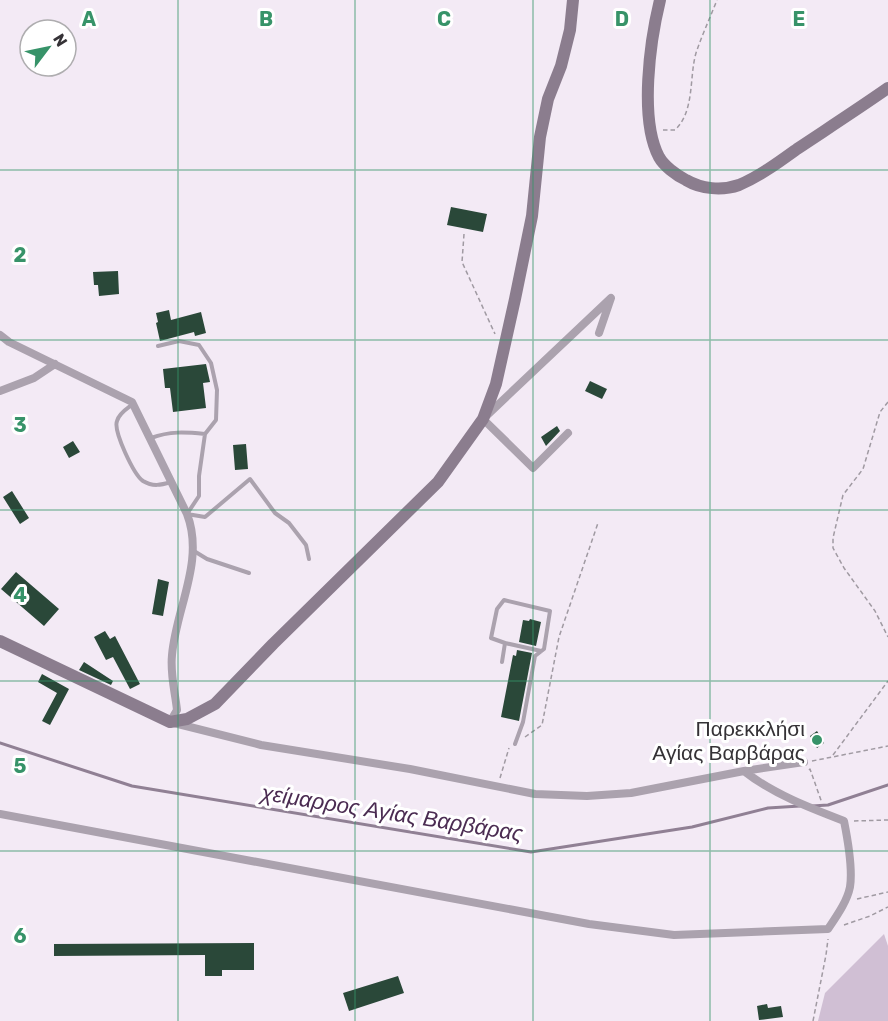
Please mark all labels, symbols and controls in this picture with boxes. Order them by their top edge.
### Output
text: A [82,7,97,31]
text: B [259,7,273,31]
text: C [437,7,451,31]
text: D [615,7,629,31]
text: E [793,7,805,31]
north arrow [18,18,78,78]
text: N [49,30,71,50]
text: 2 [14,243,27,267]
text: 3 [13,413,27,437]
text: 4 [13,583,27,607]
place label: Παρεκκλήσι Αγίας Βαρβάρας [652,716,805,765]
marker: Παρεκκλήσι Αγίας Βαρβάρας [810,733,824,747]
text: 5 [14,754,27,778]
water label: χείμαρρος Αγίας Βαρβάρας [257,779,525,847]
text: 6 [13,924,27,948]

